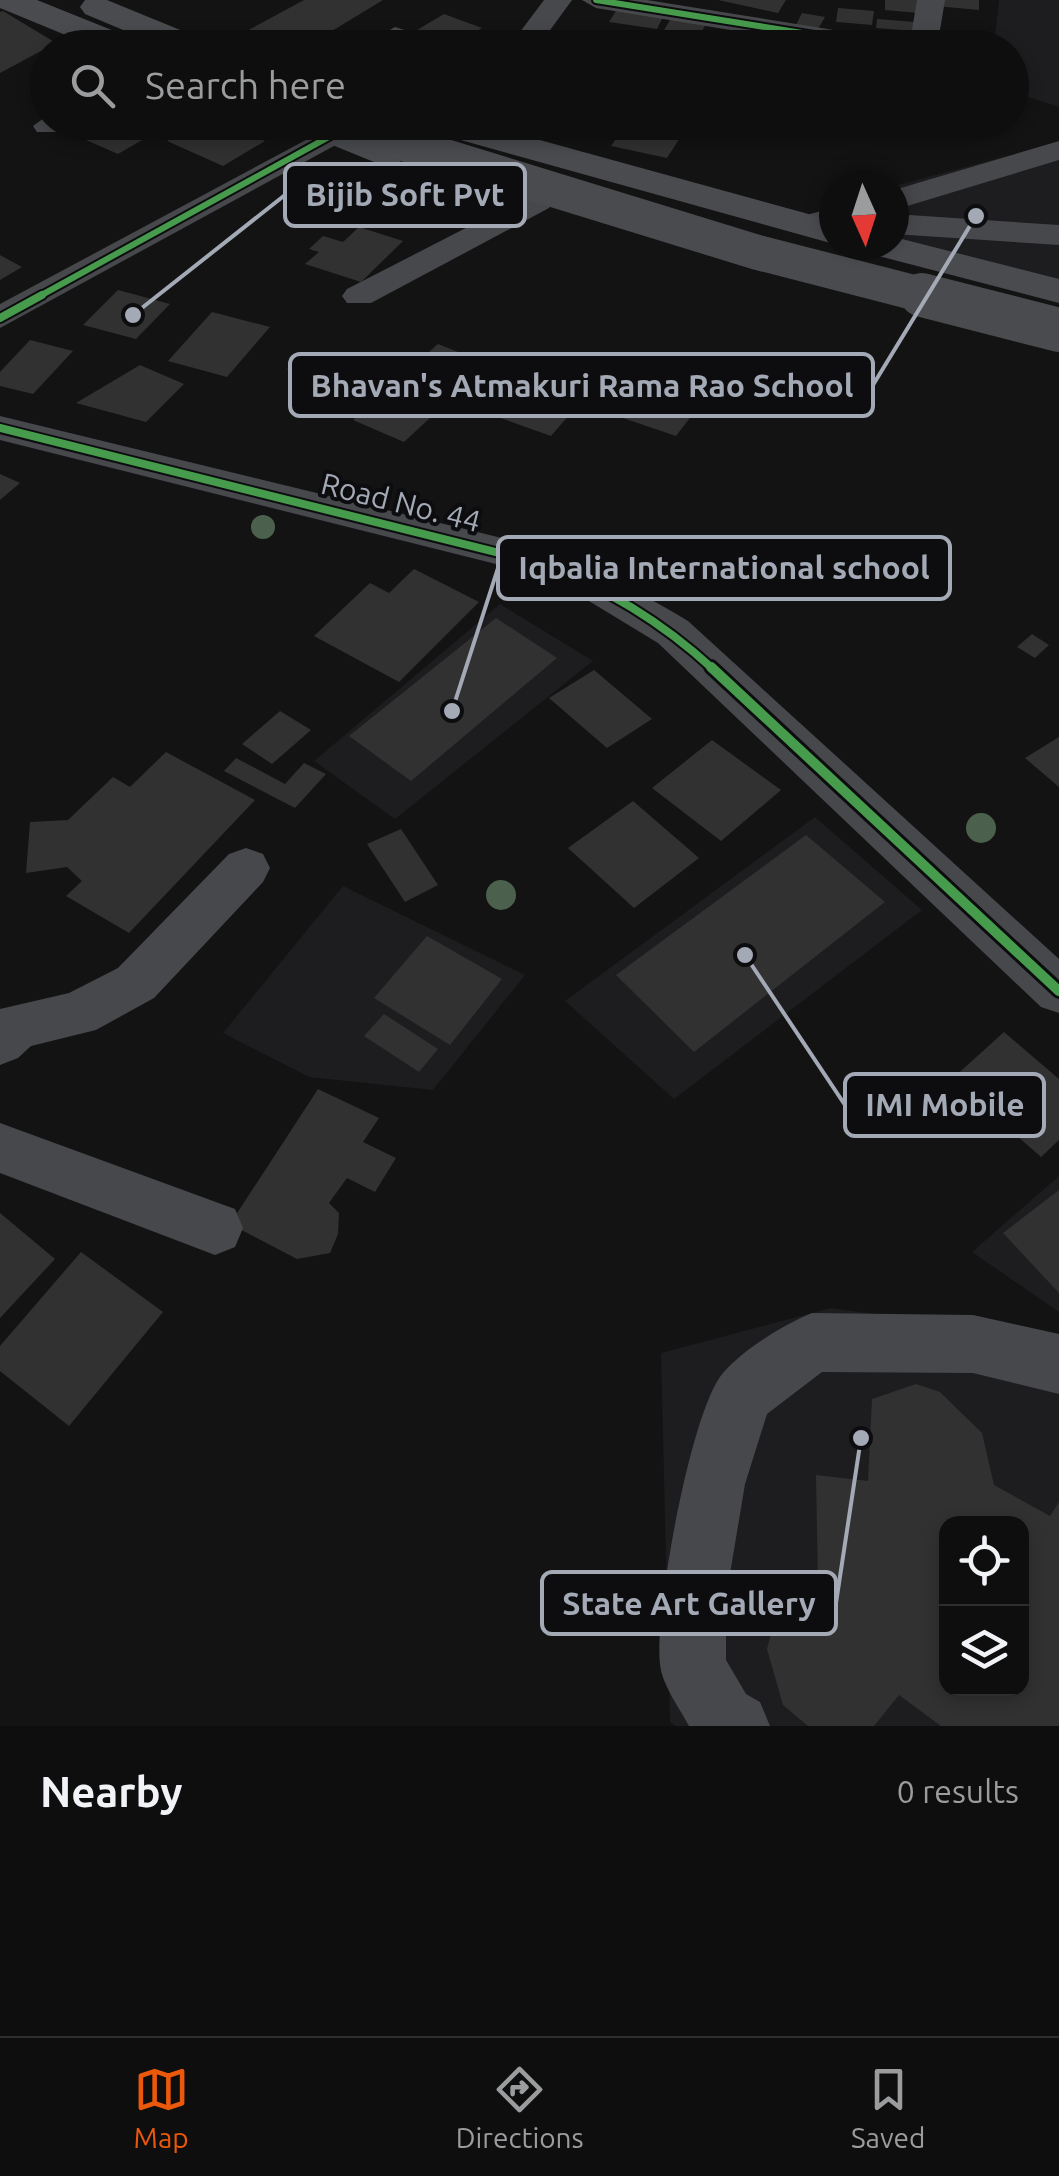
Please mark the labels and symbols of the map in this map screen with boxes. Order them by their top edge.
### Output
callout: Bijib Soft Pvt [285,164,525,226]
north arrow [819,170,909,260]
text: Bijib Soft Pvt [305,176,505,212]
callout: Bhavan's Atmakuri Rama Rao School [290,354,873,416]
text: Bhavan's Atmakuri Rama Rao School [311,367,854,403]
street label: Road No. 44 [318,466,484,538]
callout: Iqbalia International school [498,537,950,599]
text: Iqbalia International school [518,549,930,585]
callout: IMI Mobile [845,1074,1044,1136]
text: IMI Mobile [865,1086,1025,1122]
callout: State Art Gallery [542,1572,836,1634]
text: State Art Gallery [562,1585,816,1621]

